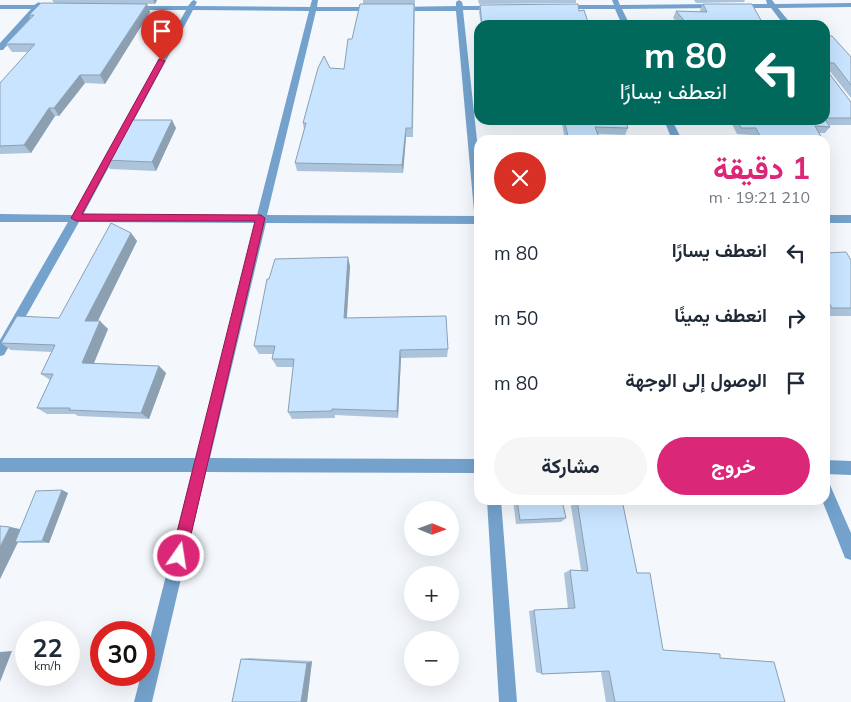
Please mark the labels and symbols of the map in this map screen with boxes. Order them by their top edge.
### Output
pin [141,10,183,61]
north arrow [404,501,459,556]
position arrow [152,529,204,581]
speed limit sign: 30 [90,621,155,686]

